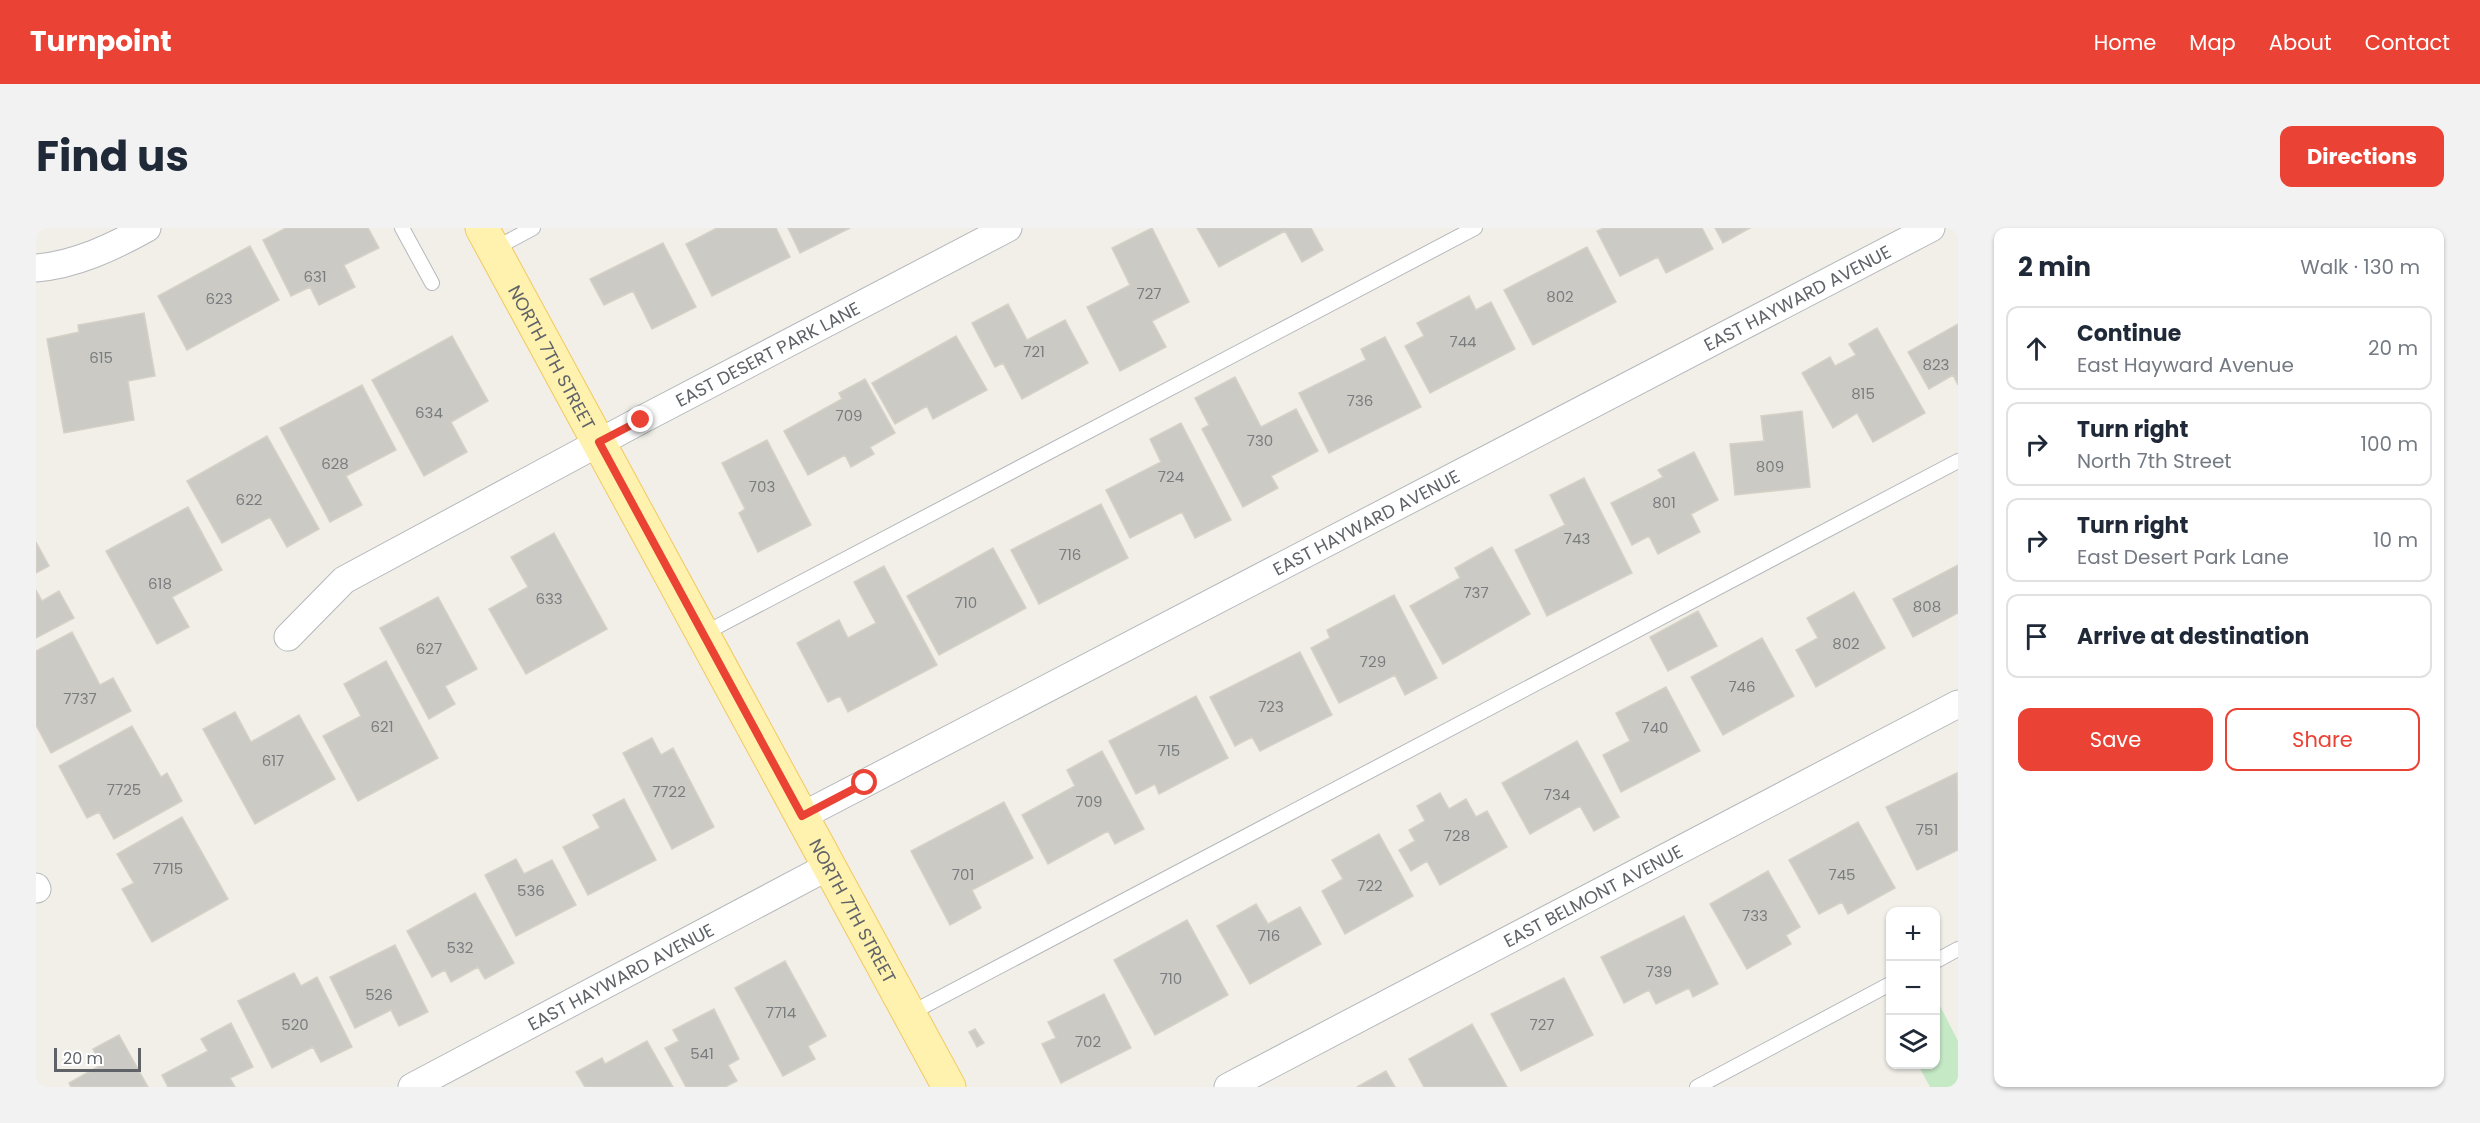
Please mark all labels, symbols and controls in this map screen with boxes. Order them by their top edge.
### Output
text: Turnpoint [30,22,172,61]
text: Home [2094,28,2156,57]
text: Map [2189,28,2236,57]
text: About [2269,28,2332,57]
text: Contact [2365,28,2450,57]
button: Directions [2280,126,2444,187]
text: Find us [36,127,189,186]
street label: EAST HAYWARD AVENUE [1699,239,1895,357]
text: 2 min [2018,249,2091,285]
text: Walk · 130 m [2300,253,2420,281]
house number: 631 [303,266,327,287]
street label: NORTH 7TH STREET [503,280,602,434]
house number: 727 [1136,283,1162,304]
house number: 802 [1546,286,1574,307]
house number: 623 [206,288,233,309]
street label: EAST DESERT PARK LANE [671,295,864,412]
text: Continue [2077,318,2181,349]
house number: 744 [1449,331,1477,352]
icon: ahead [2020,332,2053,365]
text: 20 m [2368,334,2418,362]
house number: 721 [1023,341,1045,362]
house number: 615 [89,347,113,368]
text: East Hayward Avenue [2077,351,2294,379]
house number: 823 [1923,354,1949,375]
house number: 815 [1851,383,1875,404]
house number: 736 [1347,390,1373,411]
house number: 634 [415,402,443,423]
house number: 709 [835,405,863,426]
route end [627,406,653,432]
text: Turn right [2077,414,2188,445]
icon: right [2020,428,2053,461]
house number: 730 [1247,430,1273,451]
text: 100 m [2361,430,2418,458]
text: North 7th Street [2077,447,2232,475]
house number: 628 [321,453,349,474]
house number: 809 [1756,456,1784,477]
street label: EAST HAYWARD AVENUE [1268,463,1464,581]
house number: 724 [1158,466,1184,487]
house number: 703 [749,476,775,497]
house number: 622 [236,489,262,510]
house number: 801 [1652,492,1676,513]
text: Turn right [2077,510,2188,541]
icon: right [2020,524,2053,557]
text: 10 m [2373,526,2418,554]
house number: 743 [1564,528,1590,549]
text: East Desert Park Lane [2077,543,2289,571]
house number: 716 [1059,544,1081,565]
house number: 618 [148,573,172,594]
house number: 737 [1463,582,1489,603]
house number: 633 [535,588,563,609]
house number: 710 [955,592,977,613]
house number: 808 [1913,596,1941,617]
icon: arrive [2020,620,2053,653]
text: Arrive at destination [2077,621,2309,652]
house number: 802 [1832,633,1860,654]
house number: 627 [416,638,442,659]
house number: 729 [1360,651,1386,672]
house number: 746 [1728,676,1756,697]
house number: 7737 [63,688,97,709]
house number: 723 [1258,696,1284,717]
button: Save [2018,708,2213,771]
button: Share [2225,708,2420,771]
house number: 621 [371,716,393,737]
house number: 740 [1641,717,1669,738]
house number: 715 [1158,740,1180,761]
house number: 617 [262,750,284,771]
route start [851,769,877,795]
house number: 7725 [107,779,141,800]
house number: 7722 [652,781,686,802]
house number: 734 [1544,784,1570,805]
house number: 709 [1075,791,1103,812]
house number: 751 [1916,819,1938,840]
house number: 728 [1444,825,1470,846]
street label: NORTH 7TH STREET [804,834,903,988]
street label: EAST BELMONT AVENUE [1499,838,1687,953]
house number: 7715 [153,858,183,879]
house number: 701 [952,864,974,885]
house number: 745 [1828,864,1856,885]
house number: 722 [1357,875,1383,896]
house number: 536 [517,880,545,901]
house number: 733 [1742,905,1768,926]
map controls [1886,907,1940,1069]
button: + [1886,907,1940,961]
street label: EAST HAYWARD AVENUE [523,917,718,1036]
house number: 716 [1258,925,1280,946]
house number: 532 [447,937,473,958]
house number: 739 [1646,961,1672,982]
button: − [1886,961,1940,1015]
house number: 710 [1160,968,1182,989]
house number: 526 [365,984,393,1005]
house number: 7714 [766,1002,796,1023]
house number: 520 [281,1014,309,1035]
house number: 727 [1529,1014,1555,1035]
button: layers [1886,1015,1940,1069]
house number: 702 [1075,1031,1101,1052]
house number: 541 [690,1043,714,1064]
scale bar [54,1045,141,1072]
text: 20 m [63,1047,103,1070]

